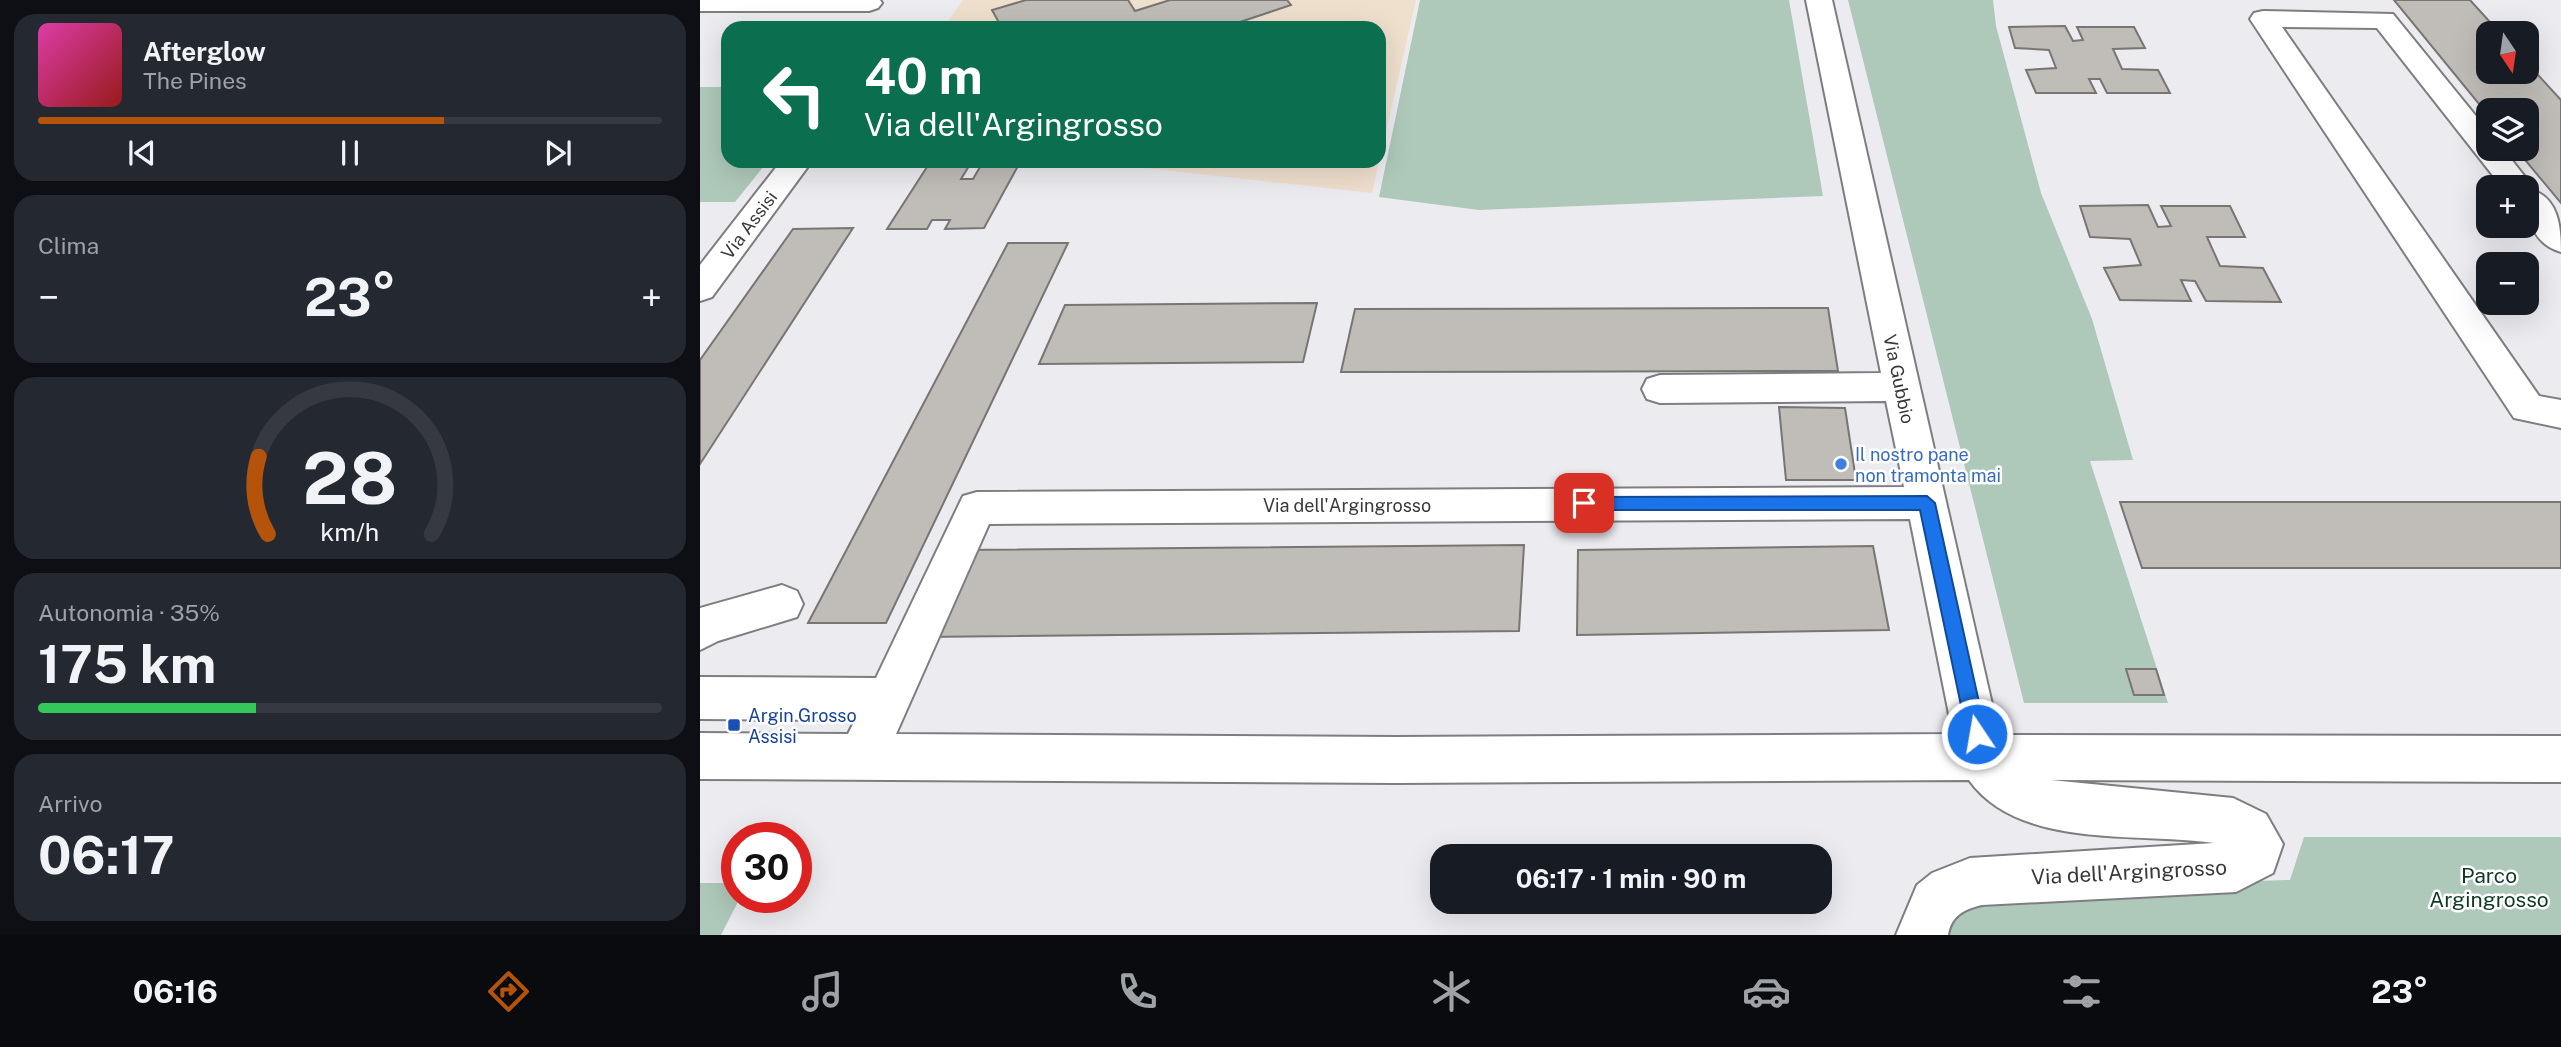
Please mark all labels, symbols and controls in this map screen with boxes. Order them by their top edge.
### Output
north arrow [2476,21,2539,84]
map controls [2476,21,2539,315]
text: Afterglow [143,36,266,67]
text: 40 m [864,47,983,105]
icon: left [749,49,840,140]
text: The Pines [143,67,247,94]
button: layers [2476,98,2539,161]
text: Via dell'Argingrosso [864,106,1163,143]
icon: previous [123,134,161,172]
icon: pause [331,134,369,172]
icon: next [539,134,577,172]
button: + [2476,175,2539,238]
street label: Via Assisi [717,187,781,263]
text: Clima [38,232,99,259]
button: − [2476,252,2539,315]
text: 23° [304,267,396,328]
text: − [38,275,59,320]
text: + [641,275,662,320]
street label: Via Gubbio [1879,332,1919,426]
text: 28 [302,435,398,520]
place label: Il nostro pane non tramonta mai [1855,444,2001,486]
marker: Il nostro pane non tramonta mai [1833,456,1849,472]
pin [1554,473,1614,533]
icon: arrive [1565,484,1603,522]
street label: Via dell'Argingrosso [1263,495,1431,516]
text: km/h [321,516,379,546]
text: Autonomia · 35% [38,599,220,626]
text: 175 km [38,634,216,695]
position arrow [1940,697,2014,771]
place label: Argin Grosso Assisi [748,705,857,747]
marker: Argin Grosso Assisi [726,717,742,733]
text: Arrivo [38,790,102,817]
speed limit sign: 30 [721,822,812,913]
text: 06:17 [38,825,175,886]
street label: Via dell'Argingrosso [2030,854,2228,890]
text: 06:17 · 1 min · 90 m [1516,863,1746,894]
park label: Parco Argingrosso [2429,863,2549,912]
icon: directions [484,967,533,1016]
icon: music [798,967,847,1016]
icon: phone [1113,967,1162,1016]
icon: climate [1427,967,1476,1016]
icon: car [1742,967,1791,1016]
icon: filters [2057,967,2106,1016]
text: 06:16 [133,973,218,1010]
text: 23° [2371,973,2428,1010]

